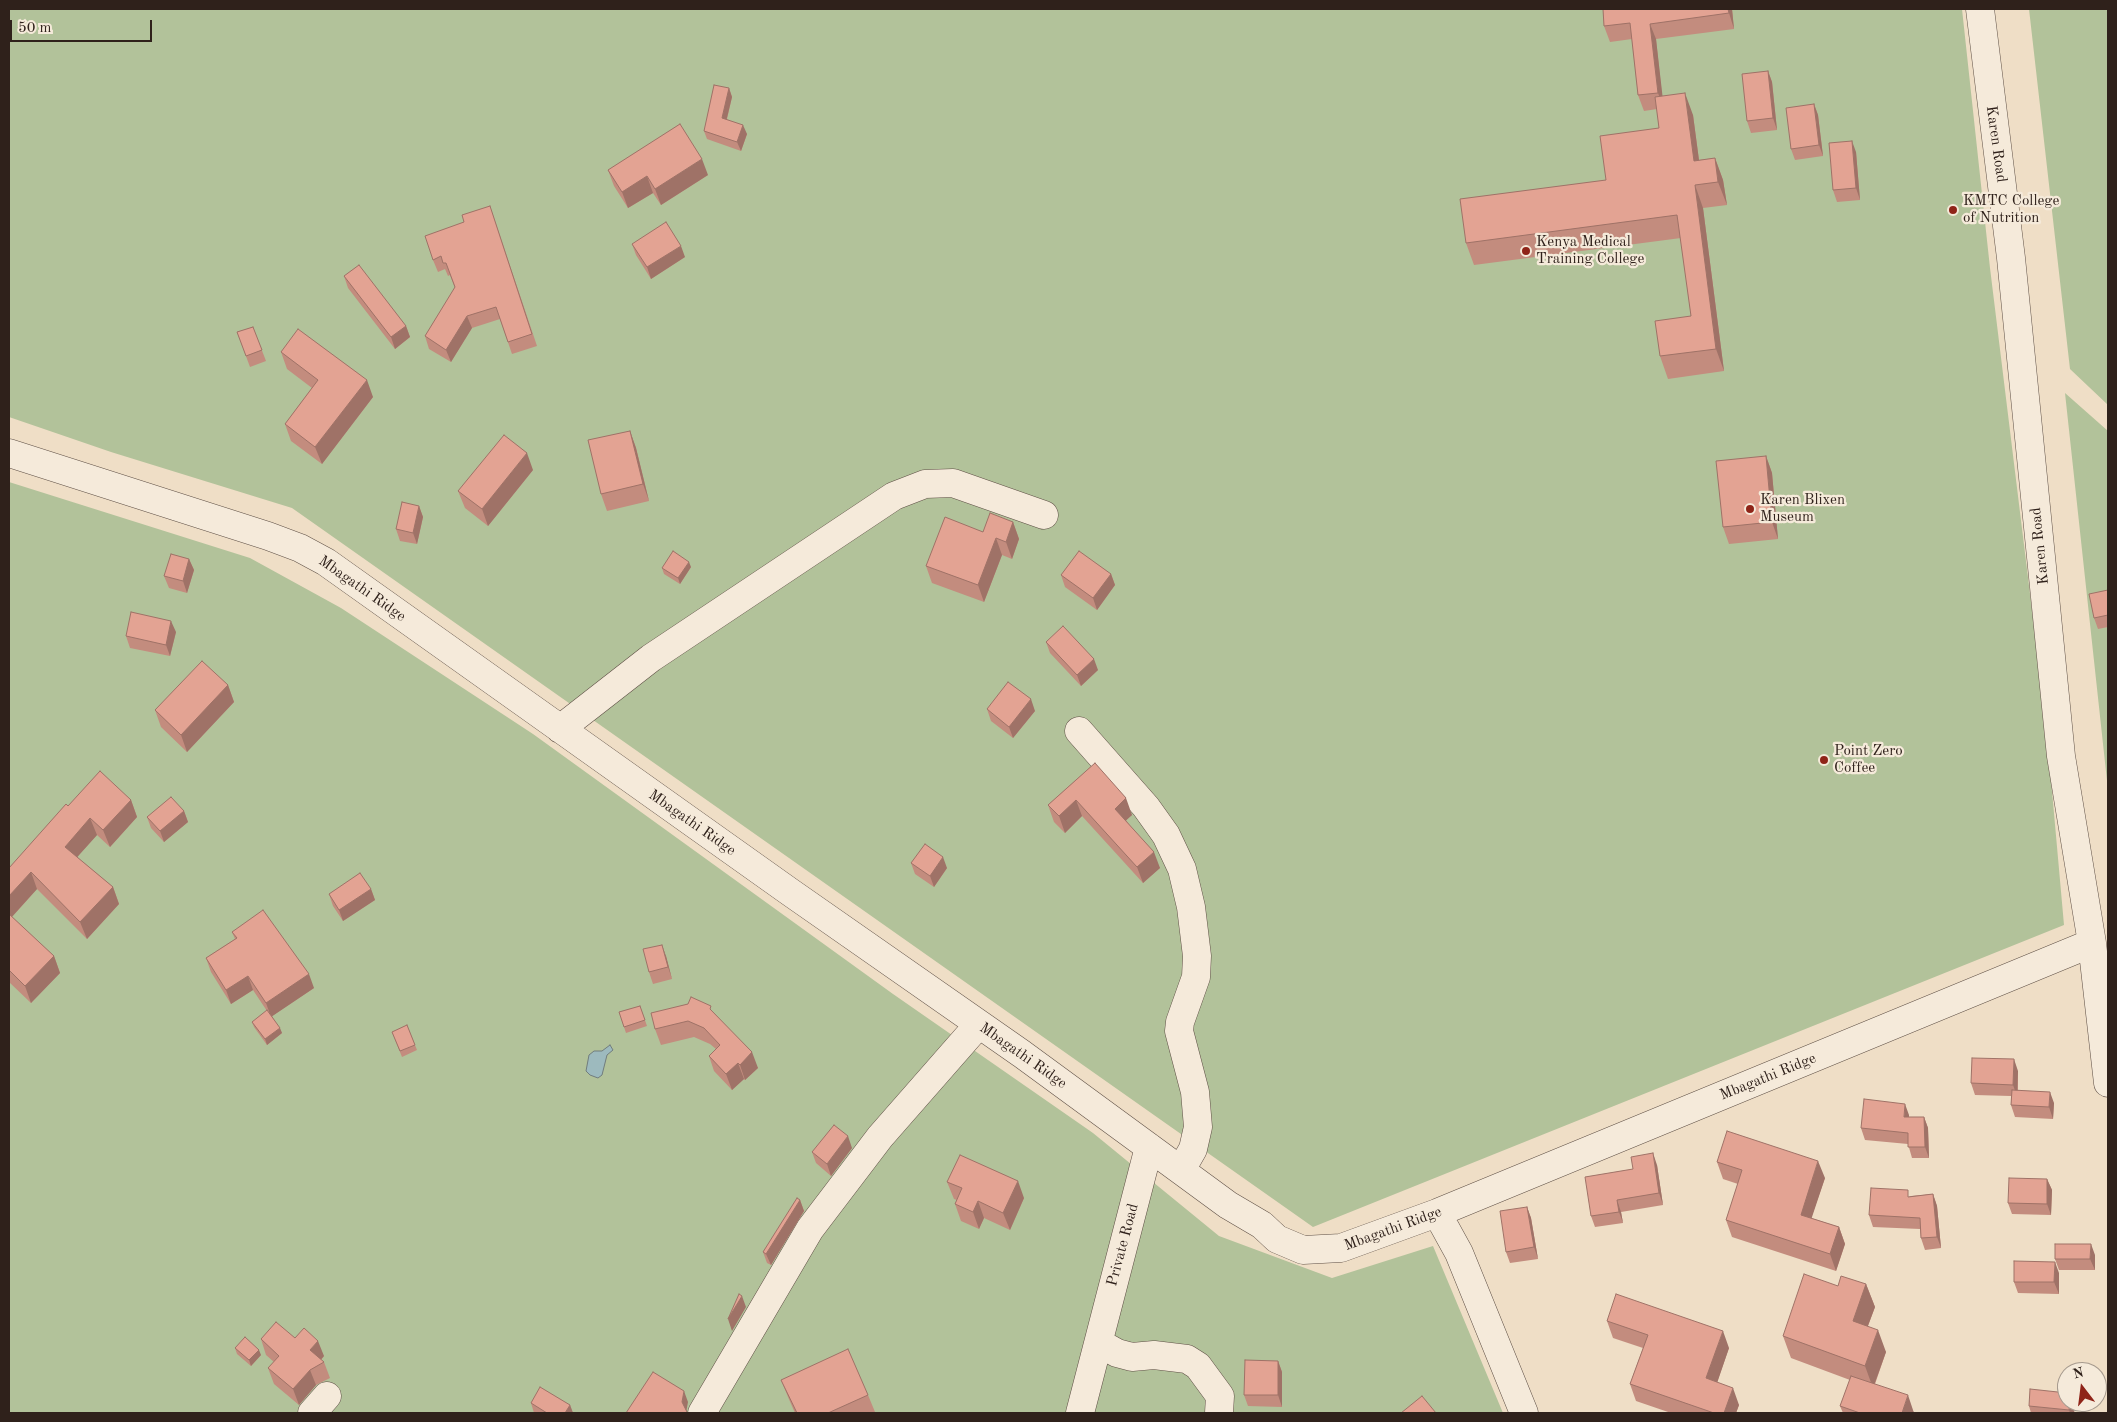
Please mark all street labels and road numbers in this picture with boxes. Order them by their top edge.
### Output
street label: Karen Road [1982,104,2010,184]
street label: Karen Road [2027,507,2053,585]
street label: Mbagathi Ridge [315,552,409,626]
street label: Mbagathi Ridge [645,786,739,860]
street label: Mbagathi Ridge [976,1019,1070,1093]
street label: Mbagathi Ridge [1717,1049,1819,1105]
street label: Private Road [1103,1202,1143,1288]
street label: Mbagathi Ridge [1342,1203,1444,1255]

